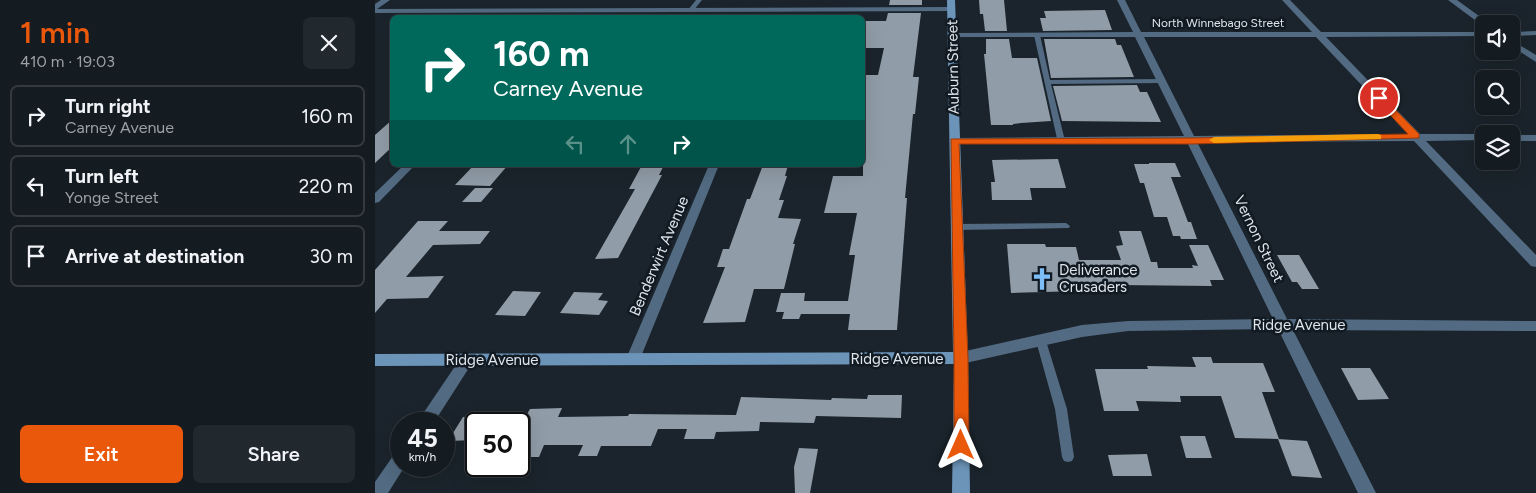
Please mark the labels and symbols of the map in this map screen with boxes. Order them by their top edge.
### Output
street label: North Winnebago Street [1152,16,1285,30]
street label: Auburn Street [943,19,963,115]
pin [1358,77,1400,119]
street label: Benderwirt Avenue [626,193,692,319]
street label: Vernon Street [1230,193,1288,286]
place label: Deliverance Crusaders [1059,261,1138,296]
church icon: Deliverance Crusaders [1029,266,1055,292]
street label: Ridge Avenue [1252,316,1346,334]
street label: Ridge Avenue [850,350,944,368]
street label: Ridge Avenue [445,351,539,369]
speed limit sign: 50 [465,412,530,477]
position arrow [934,418,986,470]

